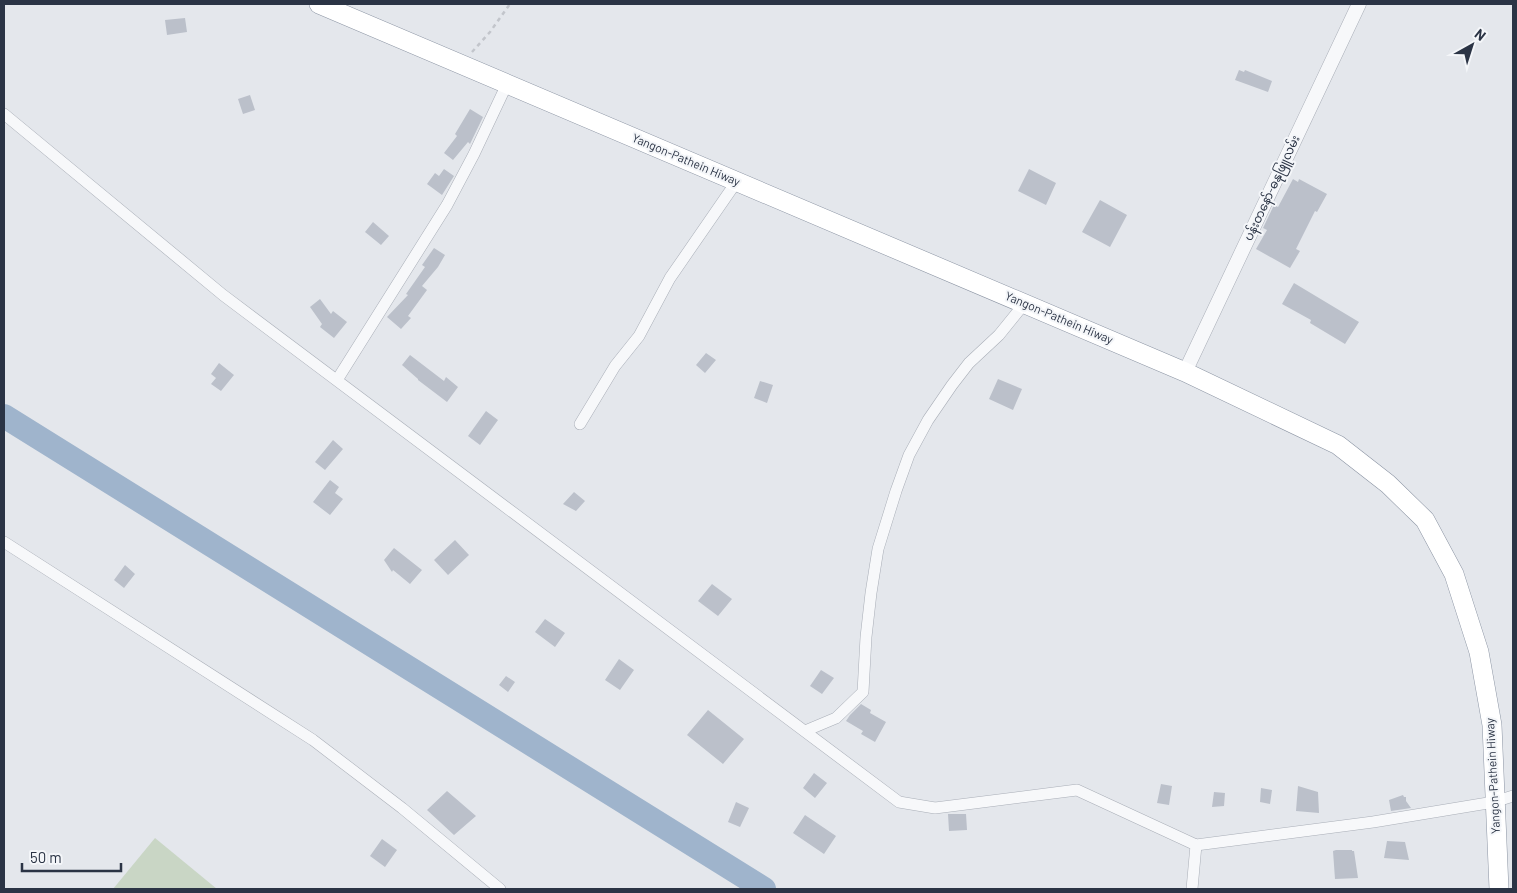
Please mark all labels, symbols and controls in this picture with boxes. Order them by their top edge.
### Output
north arrow [1447,20,1497,70]
text: N [1472,25,1489,44]
street label: Yangon-Pathein Hiway [630,130,743,188]
street label: ပန်းတနော်-ဓနုဖြူလမ်း [1240,132,1305,244]
street label: Yangon-Pathein Hiway [1003,288,1116,346]
street label: Yangon-Pathein Hiway [1482,717,1502,834]
scale bar [22,840,121,872]
text: 50 m [30,848,62,866]

